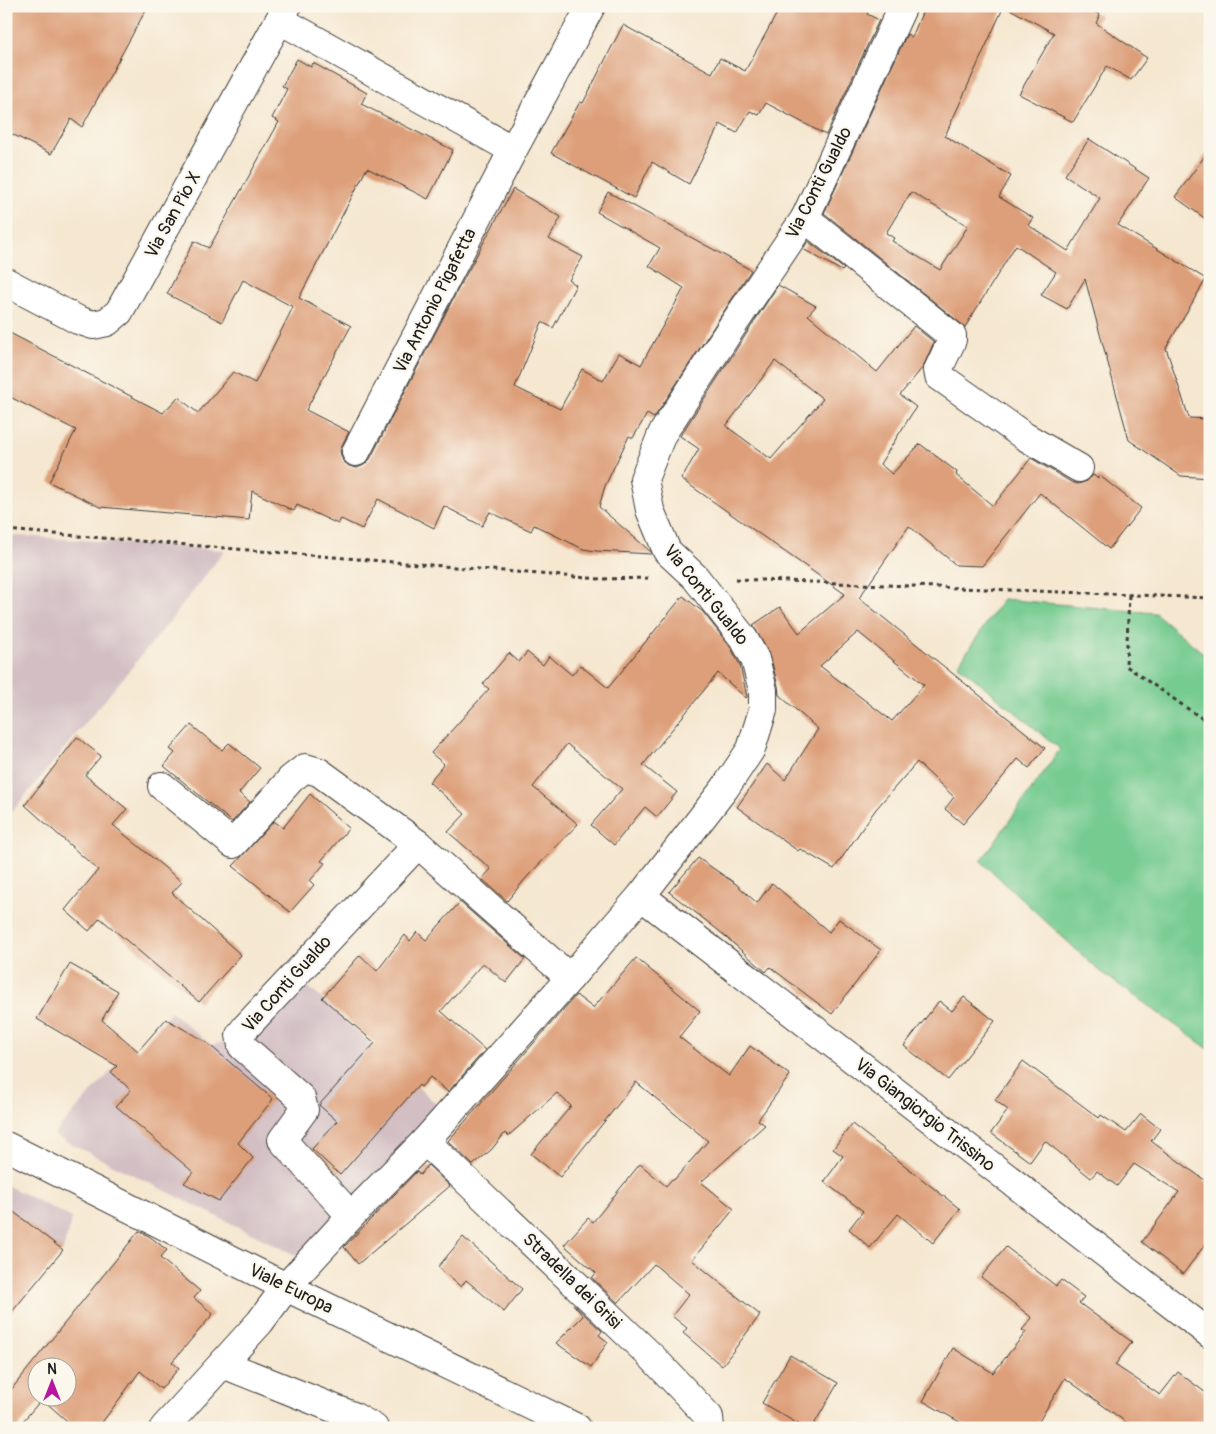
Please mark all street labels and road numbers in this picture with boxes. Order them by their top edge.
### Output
street label: Via Conti Gualdo [781,123,857,243]
street label: Via San Pio X [140,168,206,262]
street label: Via Antonio Pigafetta [388,224,482,378]
street label: Via Conti Gualdo [658,540,754,650]
street label: Via Conti Gualdo [237,930,337,1037]
street label: Via Giangiorgio Trissino [850,1053,1000,1177]
street label: Stradella dei Grisi [518,1228,626,1334]
street label: Viale Europa [245,1259,337,1319]

